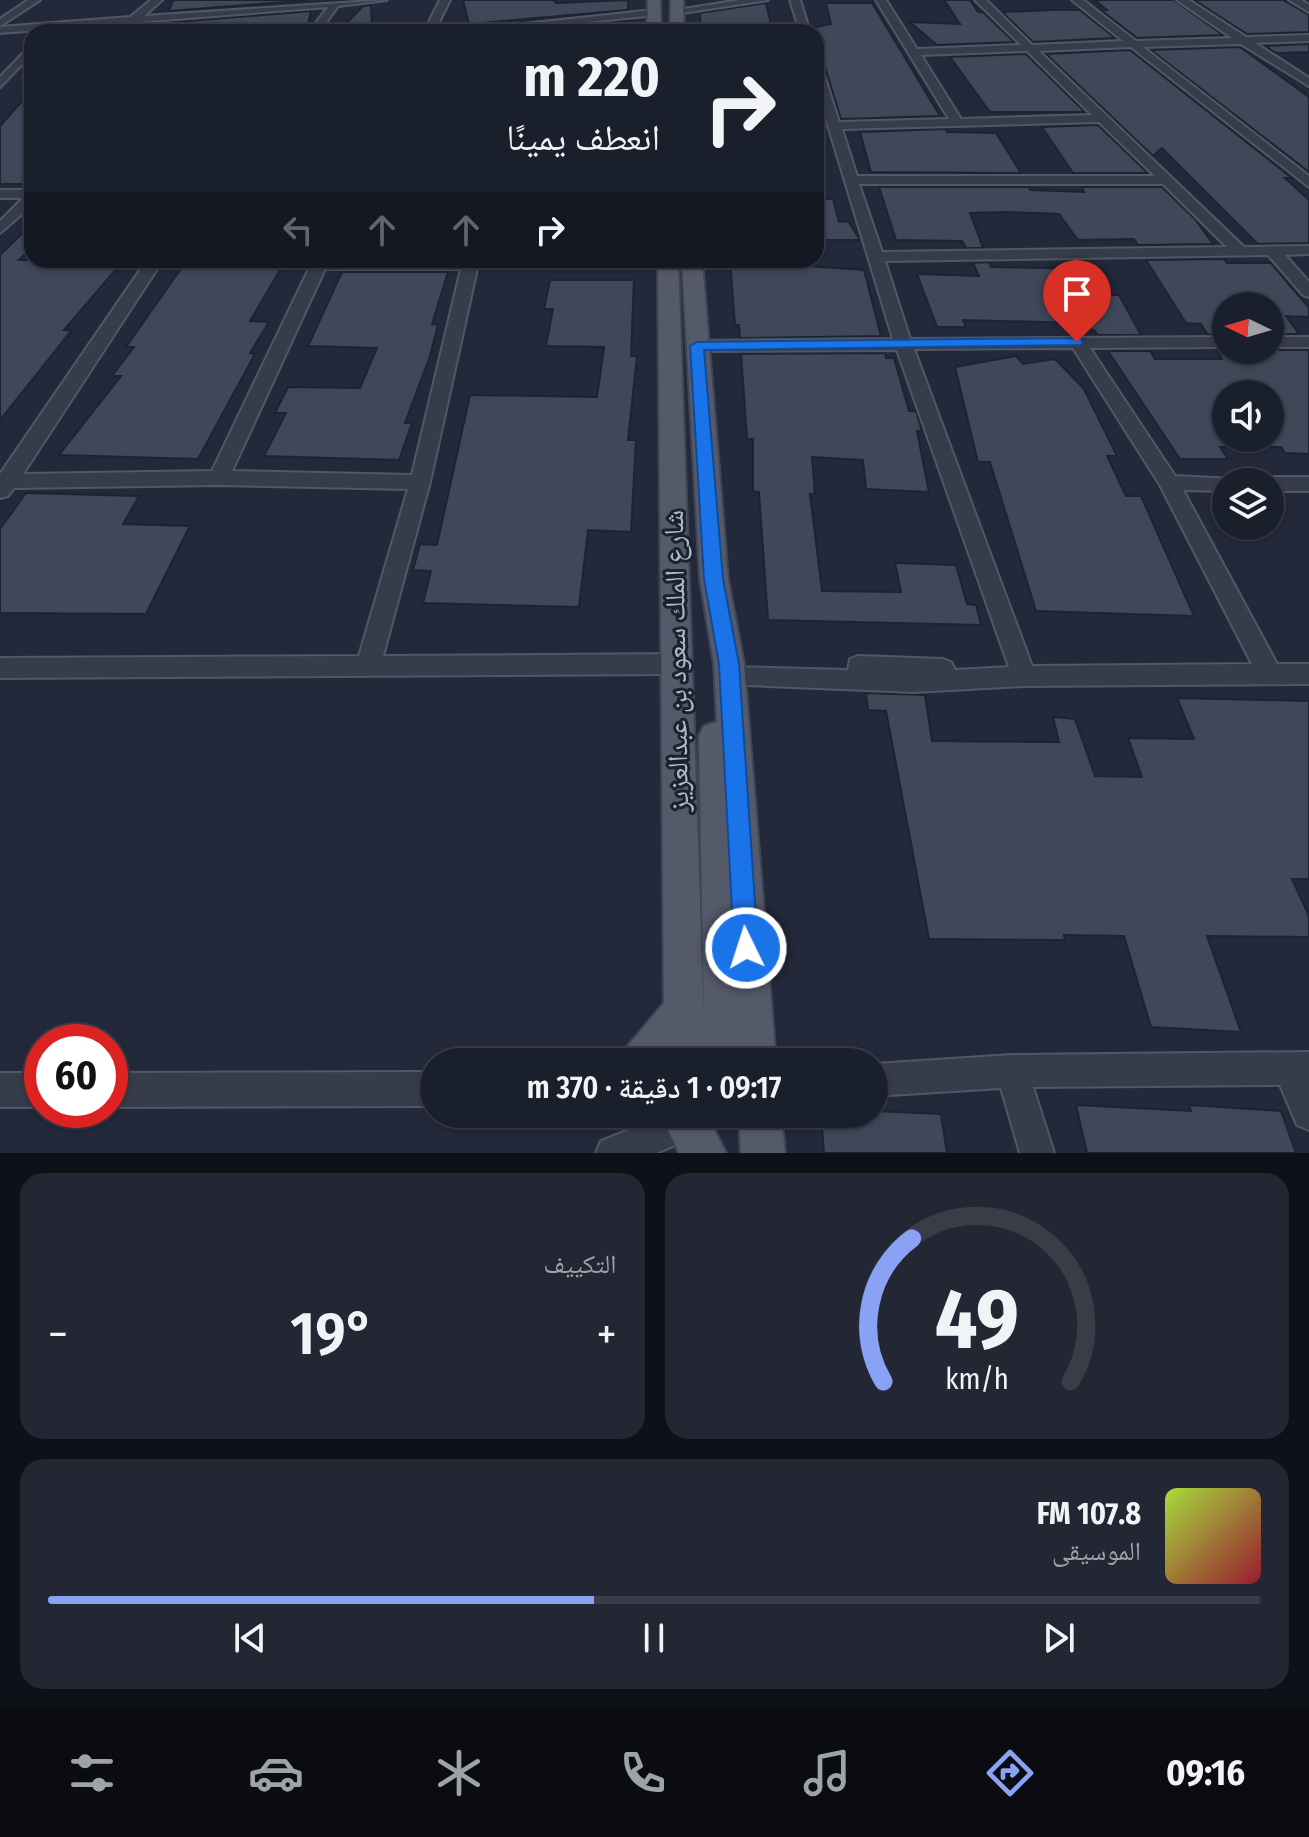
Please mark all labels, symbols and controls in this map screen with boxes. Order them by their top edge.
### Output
text: 220 m [523,44,660,111]
icon: right [688,56,792,160]
text: انعطف يمينًا [506,116,660,160]
icon: left [276,208,320,252]
icon: ahead [360,208,404,252]
icon: ahead [444,208,488,252]
icon: right [528,208,572,252]
pin [1043,260,1111,342]
icon: arrive [1055,272,1099,316]
north arrow [1212,292,1284,364]
map controls [1212,292,1284,540]
button: sound [1212,380,1284,452]
button: layers [1212,468,1284,540]
street label: شارع الملك سعود بن عبدالعزيز [657,510,696,813]
position arrow [704,906,788,990]
speed limit sign: 60 [24,1024,128,1128]
text: 09:17 · 1 دقيقة · 370 m [527,1070,781,1106]
text: التكييف [544,1249,617,1280]
text: 49 [935,1270,1019,1370]
text: 19° [290,1298,374,1370]
text: − [48,1308,68,1361]
text: + [596,1308,616,1361]
text: km/h [945,1362,1009,1397]
text: 107.8 FM [1037,1496,1141,1532]
text: الموسيقى [1052,1536,1141,1567]
icon: previous [228,1616,272,1660]
icon: pause [632,1616,676,1660]
icon: next [1037,1616,1081,1660]
icon: filters [64,1745,120,1801]
icon: car [248,1745,304,1801]
icon: climate [431,1745,487,1801]
icon: phone [615,1745,671,1801]
icon: music [799,1745,855,1801]
icon: directions [982,1745,1038,1801]
text: 09:16 [1166,1751,1245,1795]

